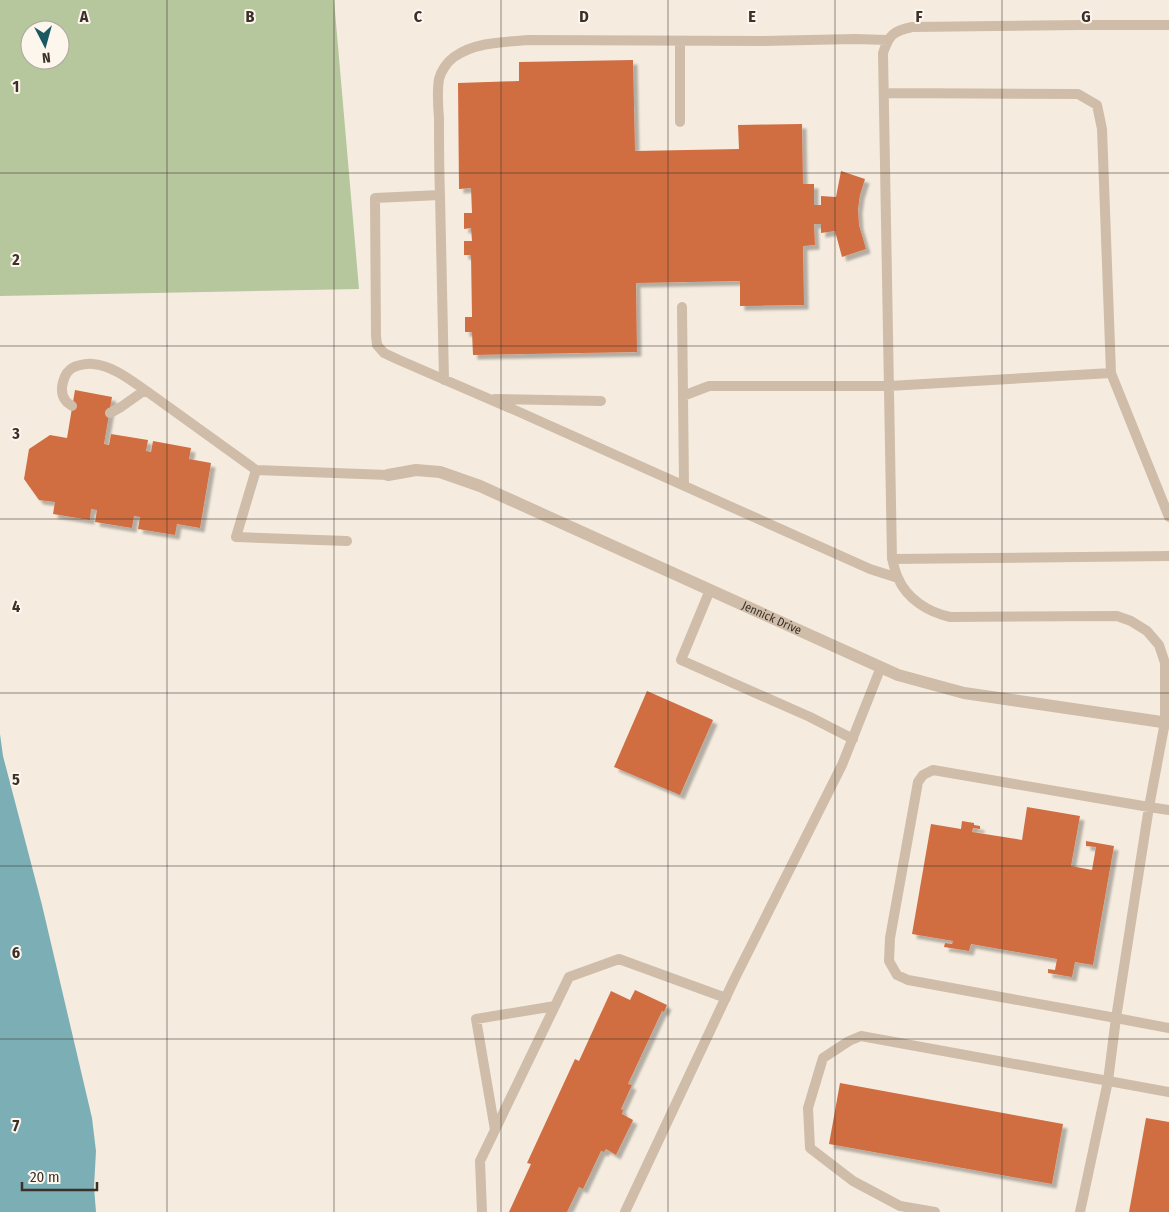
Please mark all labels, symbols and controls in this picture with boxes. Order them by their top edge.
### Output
text: A [79,7,89,26]
text: B [246,7,255,26]
text: C [414,7,423,26]
text: D [579,7,589,26]
text: E [748,7,756,26]
text: F [915,7,923,26]
text: G [1081,7,1091,26]
north arrow [20,20,70,70]
text: N [41,49,51,66]
text: 1 [13,77,19,96]
text: 2 [11,250,20,269]
text: 3 [11,424,20,443]
text: 4 [12,597,20,616]
street label: Jennick Drive [740,598,804,637]
text: 5 [12,770,20,789]
text: 6 [12,943,20,962]
text: 7 [13,1116,20,1135]
scale bar [22,1160,98,1192]
text: 20 m [30,1168,60,1186]

